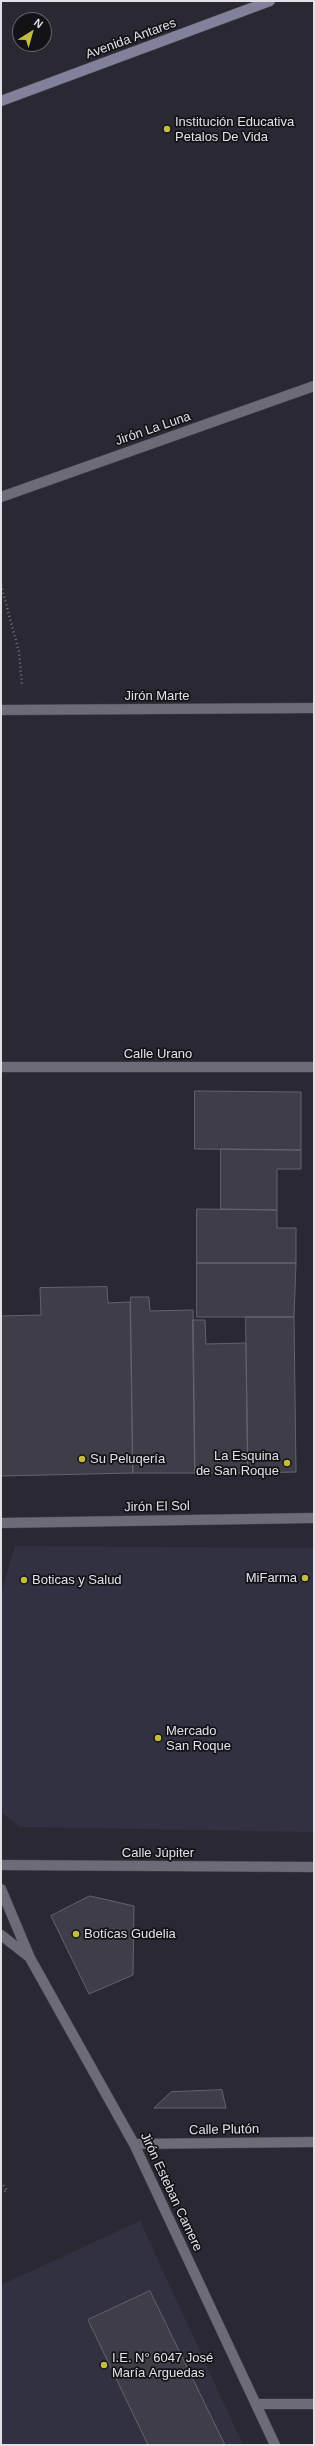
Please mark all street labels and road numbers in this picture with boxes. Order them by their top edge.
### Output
street label: Avenida Antares [84,15,178,63]
street label: Jirón La Luna [113,409,193,449]
street label: Jirón Marte [124,688,190,704]
street label: Calle Urano [124,1046,192,1062]
street label: Jirón El Sol [124,1499,190,1515]
street label: Calle Júpiter [122,1845,194,1861]
street label: Calle Plutón [189,2122,259,2138]
street label: Jirón Esteban Camere [137,2130,205,2254]

